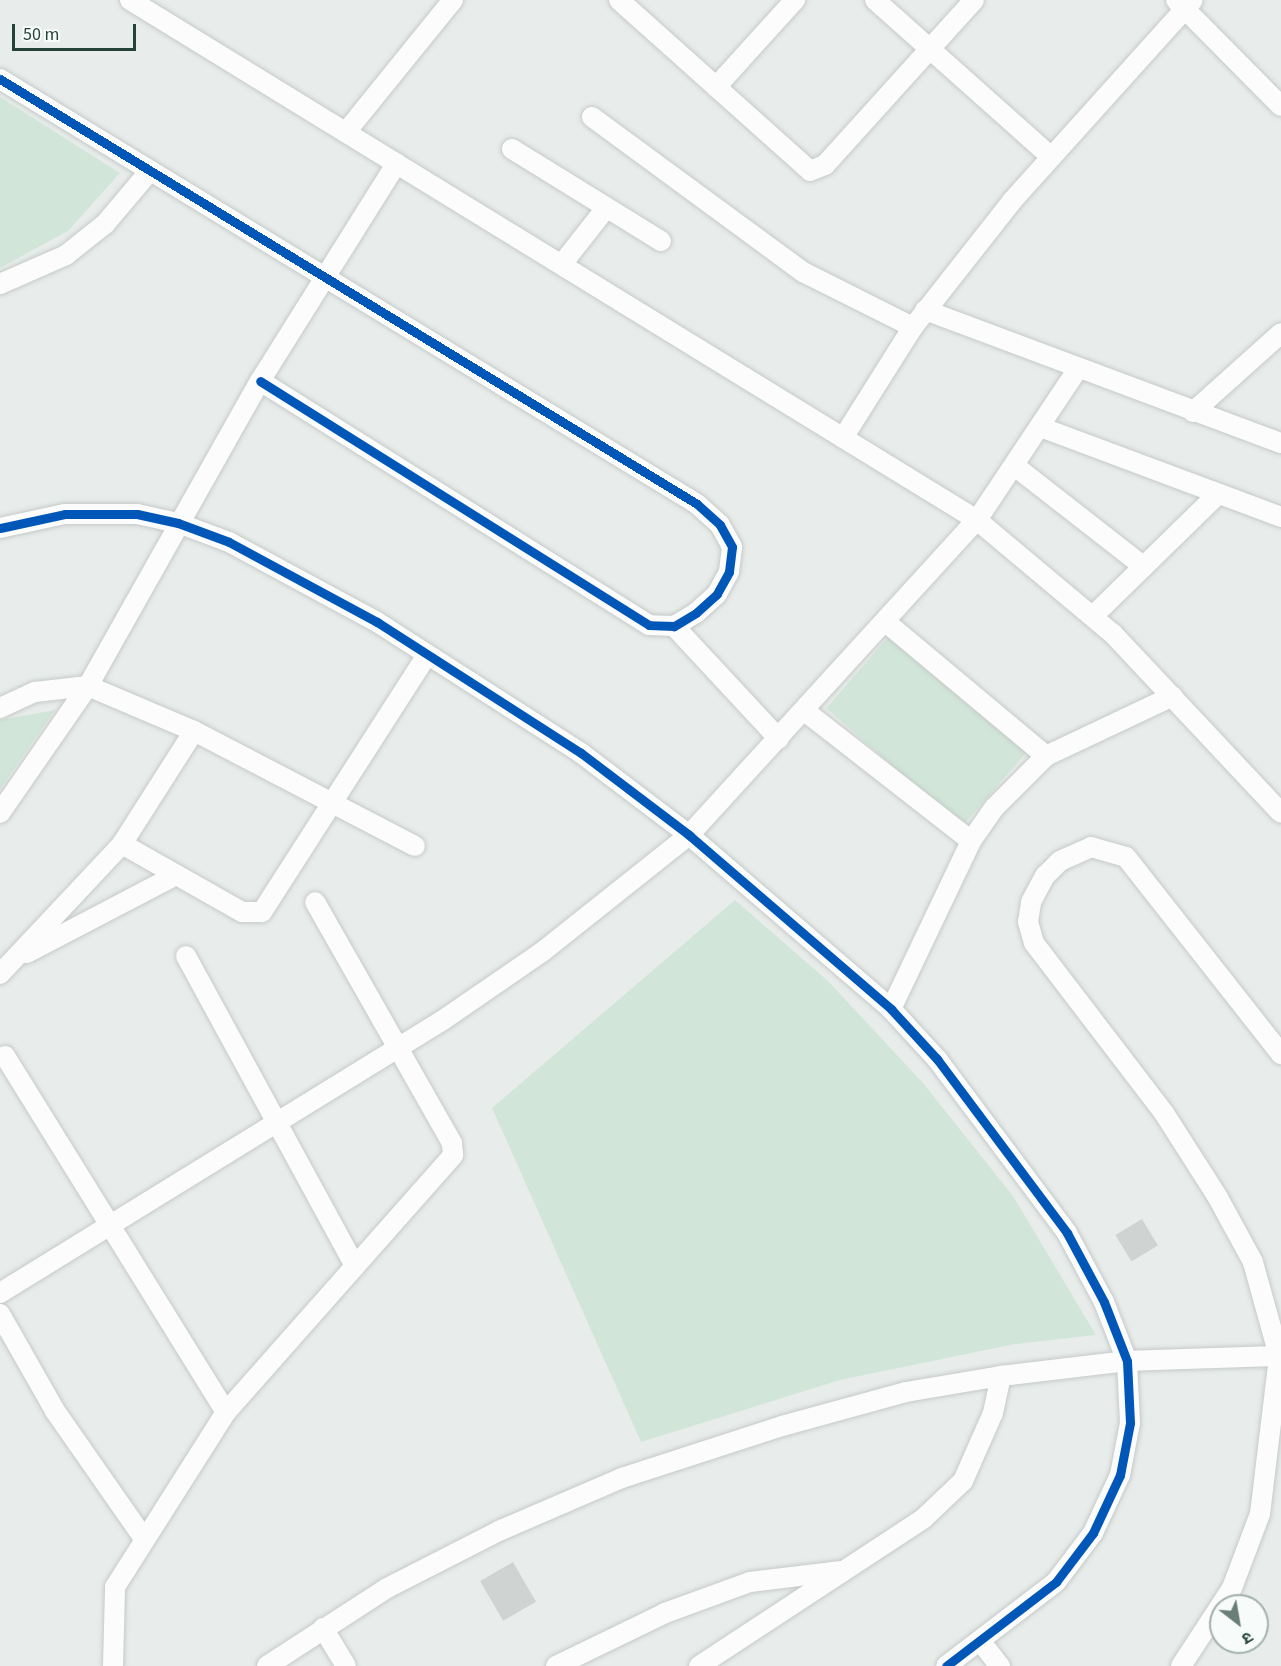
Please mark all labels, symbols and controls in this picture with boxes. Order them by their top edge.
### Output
scale bar [15,12,140,50]
text: 50 m [23,22,59,47]
north arrow [1209,1594,1269,1654]
text: उ [1238,1626,1257,1650]

